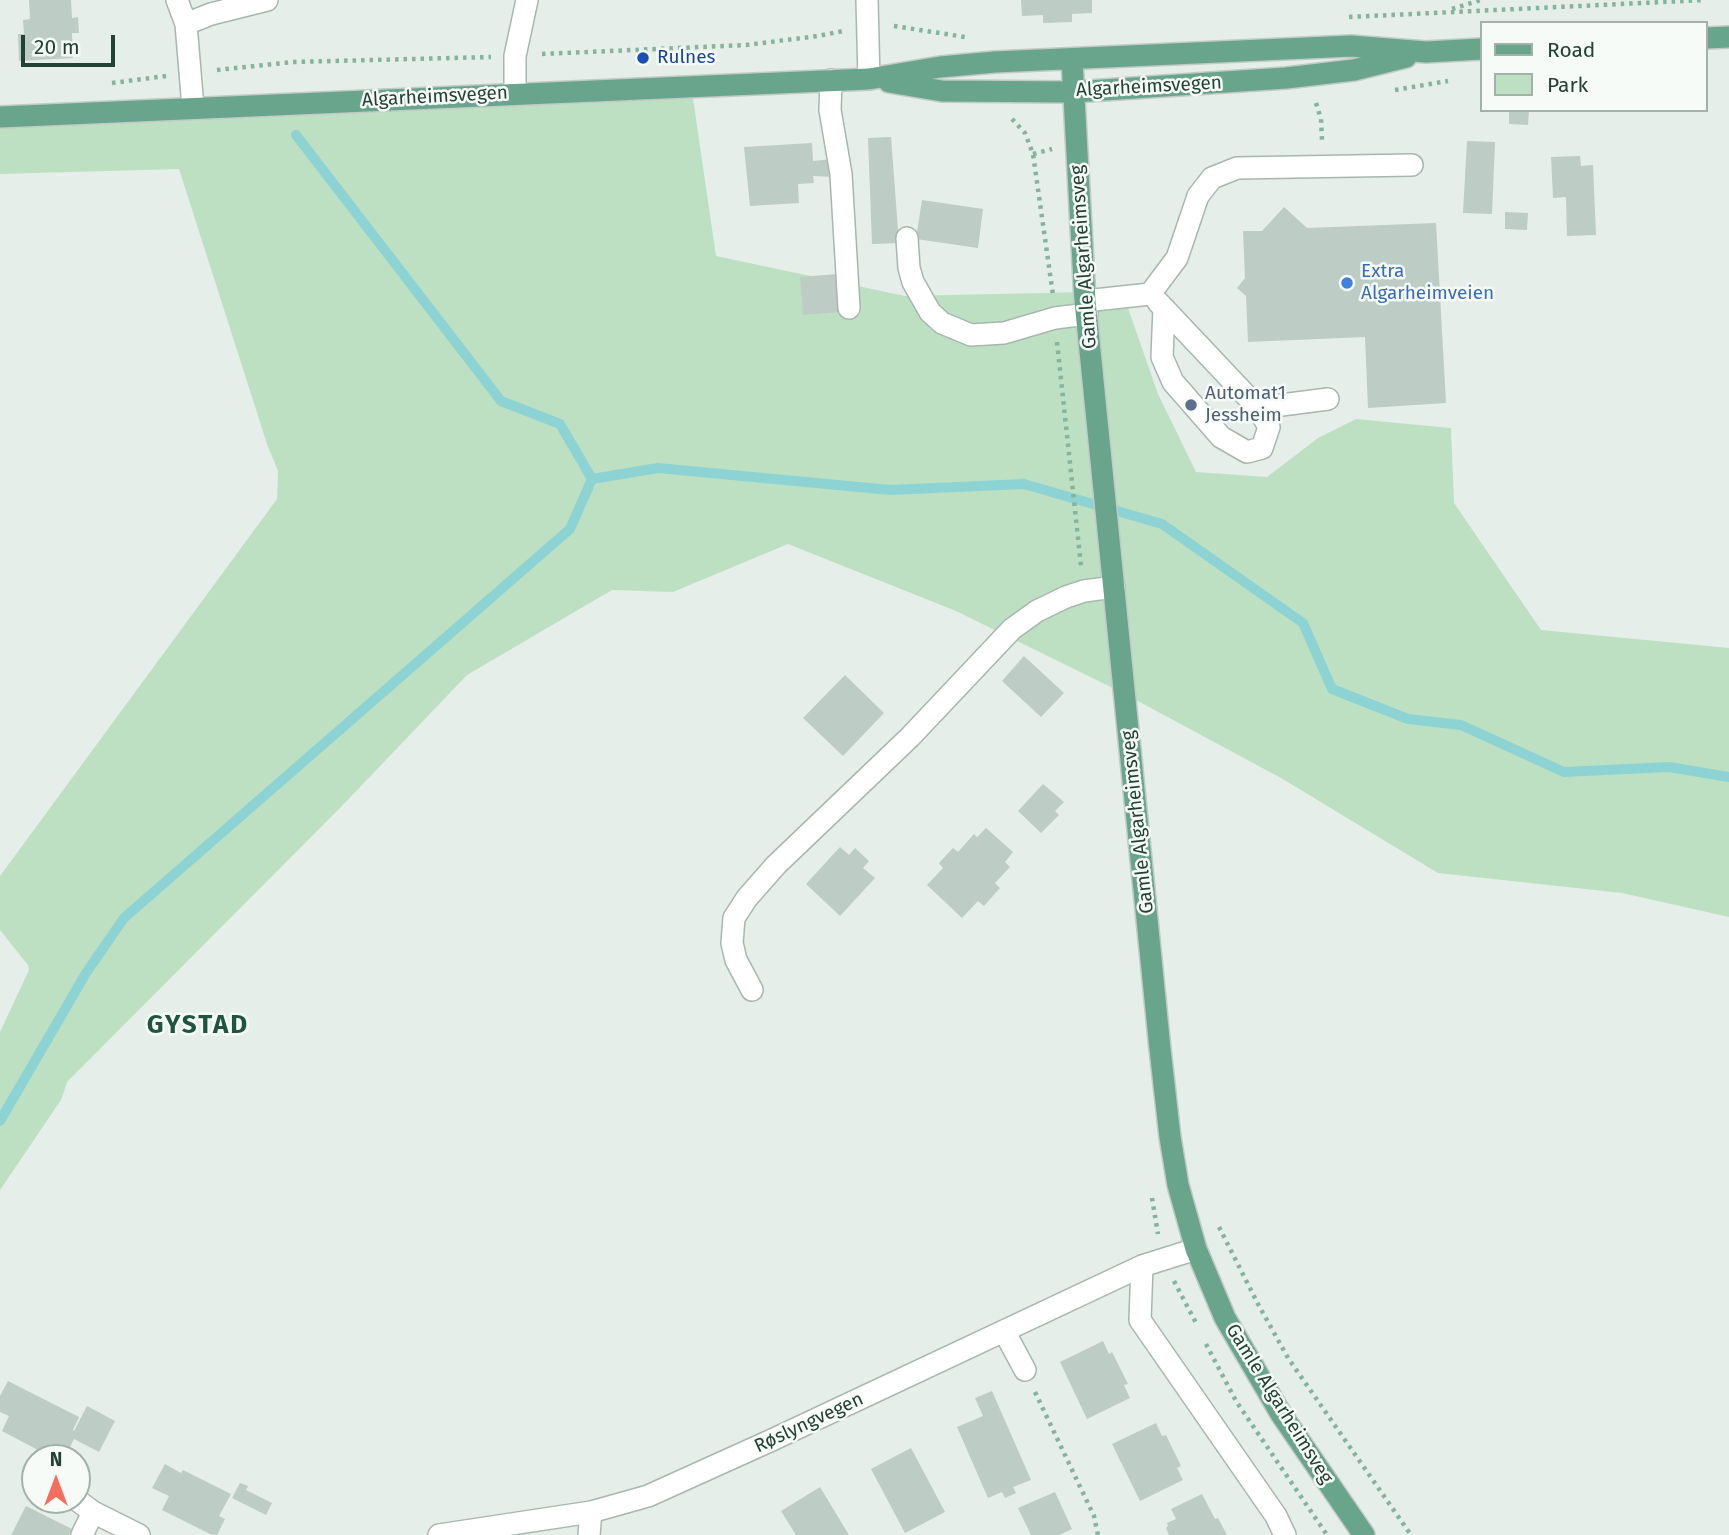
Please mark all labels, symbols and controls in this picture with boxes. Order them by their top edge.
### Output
scale bar [24,21,119,65]
legend [1480,21,1708,112]
text: 20 m [34,34,80,60]
text: Road [1547,37,1595,63]
place label: Rulnes [657,47,715,69]
marker: Rulnes [635,50,651,66]
street label: Algarheimsvegen [1075,72,1223,102]
text: Park [1547,72,1588,98]
street label: Algarheimsvegen [361,82,509,112]
street label: Gamle Algarheimsveg [1066,164,1102,350]
place label: Extra Algarheimveien [1361,261,1494,305]
marker: Extra Algarheimveien [1339,275,1355,291]
place label: Automat1 Jessheim [1205,383,1286,427]
marker: Automat1 Jessheim [1183,397,1199,413]
street label: Gamle Algarheimsveg [1117,729,1159,915]
district label: GYSTAD [148,1010,248,1042]
street label: Gamle Algarheimsveg [1221,1320,1337,1488]
street label: Røslyngvegen [751,1388,867,1458]
north arrow [21,1444,91,1514]
text: N [50,1448,62,1471]

